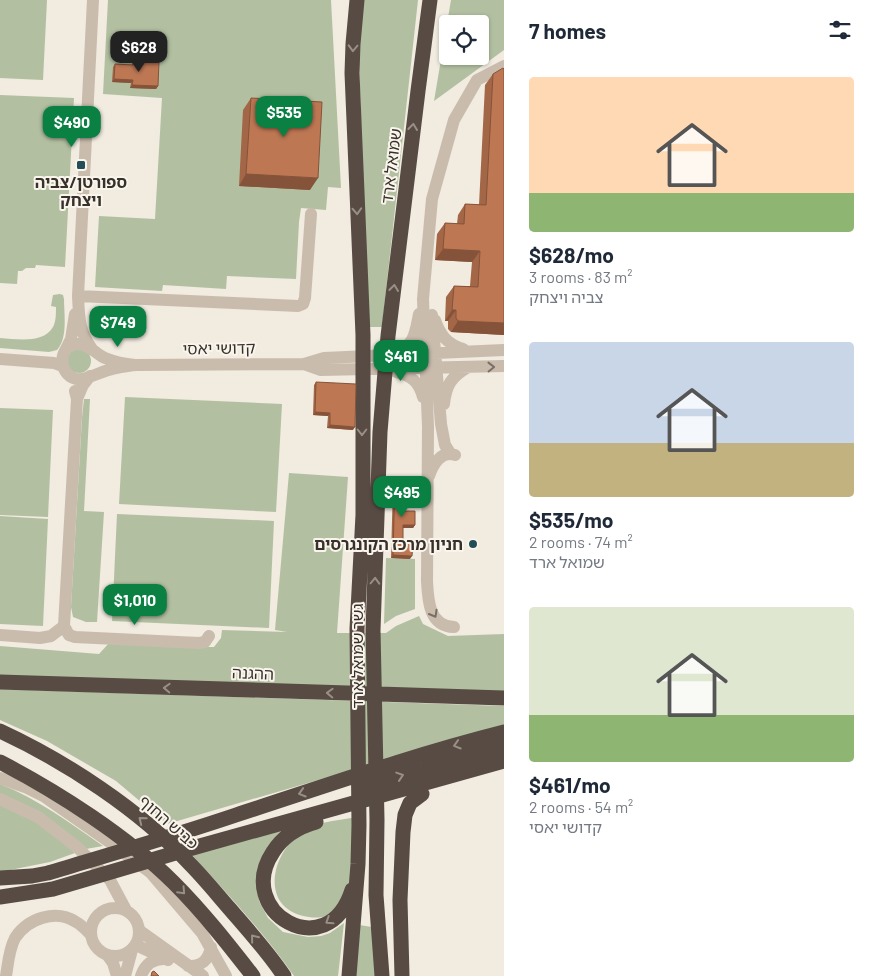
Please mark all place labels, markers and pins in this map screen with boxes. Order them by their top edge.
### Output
pin: $628 [109,30,169,73]
pin: $535 [254,96,314,138]
pin: $490 [42,106,102,148]
marker: ספורטן/צביה ויצחק [75,159,87,171]
place label: ספורטן/צביה ויצחק [35,172,127,209]
pin: $749 [88,306,148,348]
pin: $461 [371,340,431,382]
pin: $495 [372,476,432,518]
place label: חניון מרכז הקונגרסים [314,534,463,553]
marker: חניון מרכז הקונגרסים [467,538,479,550]
pin: $1,010 [94,584,176,626]

